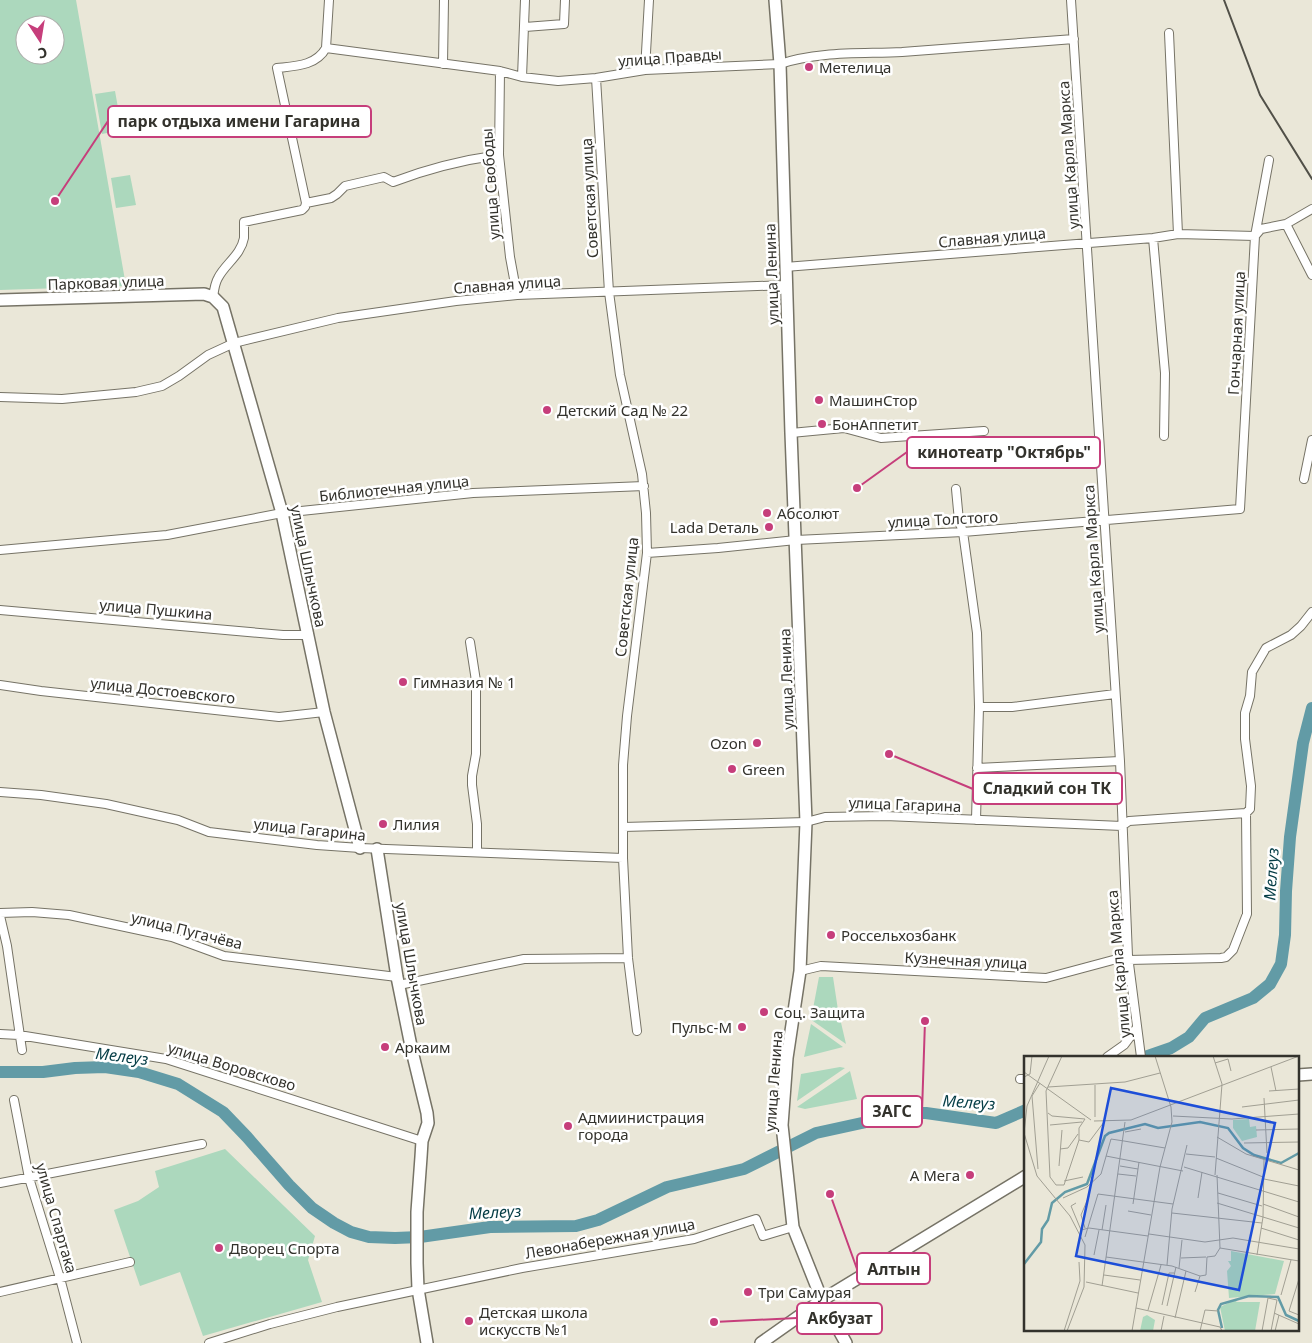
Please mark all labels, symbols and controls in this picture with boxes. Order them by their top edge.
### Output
north arrow [15,15,65,65]
text: С [36,43,49,63]
street label: улица Правды [618,43,722,71]
place label: Метелица [819,57,891,77]
marker: Метелица [803,61,815,73]
street label: улица Карла Маркса [1053,80,1083,230]
callout: парк отдыха имени Гагарина [108,106,371,137]
text: парк отдыха имени Гагарина [118,110,360,132]
street label: улица Свободы [476,128,504,240]
street label: Советская улица [576,137,602,259]
street label: Славная улица [937,222,1047,252]
street label: улица Ленина [759,223,783,325]
street label: Парковая улица [47,270,165,294]
street label: Славная улица [453,270,561,298]
street label: Гончарная улица [1223,271,1249,395]
place label: МашинСтор [829,390,917,410]
marker: МашинСтор [813,394,825,406]
place label: Детский Сад № 22 [557,400,688,420]
marker: Детский Сад № 22 [541,404,553,416]
place label: БонАппетит [832,414,918,434]
marker: БонАппетит [816,418,828,430]
callout: кинотеатр "Октябрь" [907,437,1100,468]
text: кинотеатр "Октябрь" [917,441,1091,463]
street label: Библиотечная улица [318,470,470,506]
street label: улица Карла Маркса [1078,484,1108,634]
street label: улица Шлычкова [286,503,332,629]
place label: Абсолют [777,503,839,523]
street label: улица Толстого [887,506,999,532]
marker: Абсолют [761,507,773,519]
place label: Lada Dеталь [670,517,759,537]
marker: Lada Dеталь [763,521,775,533]
street label: Советская улица [610,536,642,658]
street label: улица Пушкина [99,594,213,624]
street label: улица Ленина [774,628,798,730]
street label: улица Достоевского [90,672,236,708]
place label: Гимназия № 1 [413,672,516,692]
marker: Гимназия № 1 [397,676,409,688]
place label: Ozon [710,733,747,753]
marker: Ozon [751,737,763,749]
place label: Green [742,759,785,779]
marker: Green [726,763,738,775]
callout: Сладкий сон ТК [973,773,1122,804]
text: Сладкий сон ТК [983,777,1112,799]
street label: улица Гагарина [848,792,962,816]
street label: улица Гагарина [253,813,367,845]
place label: Лилия [393,814,440,834]
marker: Лилия [377,818,389,830]
water label: Мелеуз [1258,847,1284,901]
street label: улица Карла Маркса [1102,889,1134,1039]
street label: улица Шлычкова [391,901,433,1027]
street label: улица Пугачёва [129,907,245,953]
place label: Россельхозбанк [841,925,956,945]
marker: Россельхозбанк [825,929,837,941]
street label: Кузнечная улица [904,947,1028,973]
place label: Соц. Защита [774,1002,865,1022]
marker: Соц. Защита [758,1006,770,1018]
place label: Пульс-М [671,1017,732,1037]
marker: Пульс-М [736,1021,748,1033]
street label: улица Ленина [759,1030,787,1132]
street label: улица Воровсково [166,1037,299,1095]
place label: Аркаим [395,1037,451,1057]
marker: Аркаим [379,1041,391,1053]
water label: Мелеуз [94,1042,150,1070]
inset map [1024,1056,1300,1330]
water label: Мелеуз [942,1089,996,1115]
callout: ЗАГС [862,1096,922,1127]
text: ЗАГС [872,1100,912,1122]
place label: Адмиинистрация города [578,1107,704,1144]
marker: Адмиинистрация города [562,1120,574,1132]
street label: улица Спартака [32,1161,82,1275]
place label: А Мега [910,1165,960,1185]
marker: А Мега [964,1169,976,1181]
water label: Мелеуз [468,1200,522,1224]
street label: Левонабережная улица [524,1213,696,1263]
place label: Дворец Спорта [229,1238,340,1258]
marker: Дворец Спорта [213,1242,225,1254]
callout: Алтын [857,1253,930,1284]
text: Алтын [867,1258,921,1280]
place label: Три Самурая [758,1282,851,1302]
marker: Три Самурая [742,1286,754,1298]
place label: Детская школа искусств №1 [479,1302,588,1339]
callout: Акбузат [797,1303,882,1334]
text: Акбузат [807,1307,873,1329]
marker: Детская школа искусств №1 [463,1315,475,1327]

